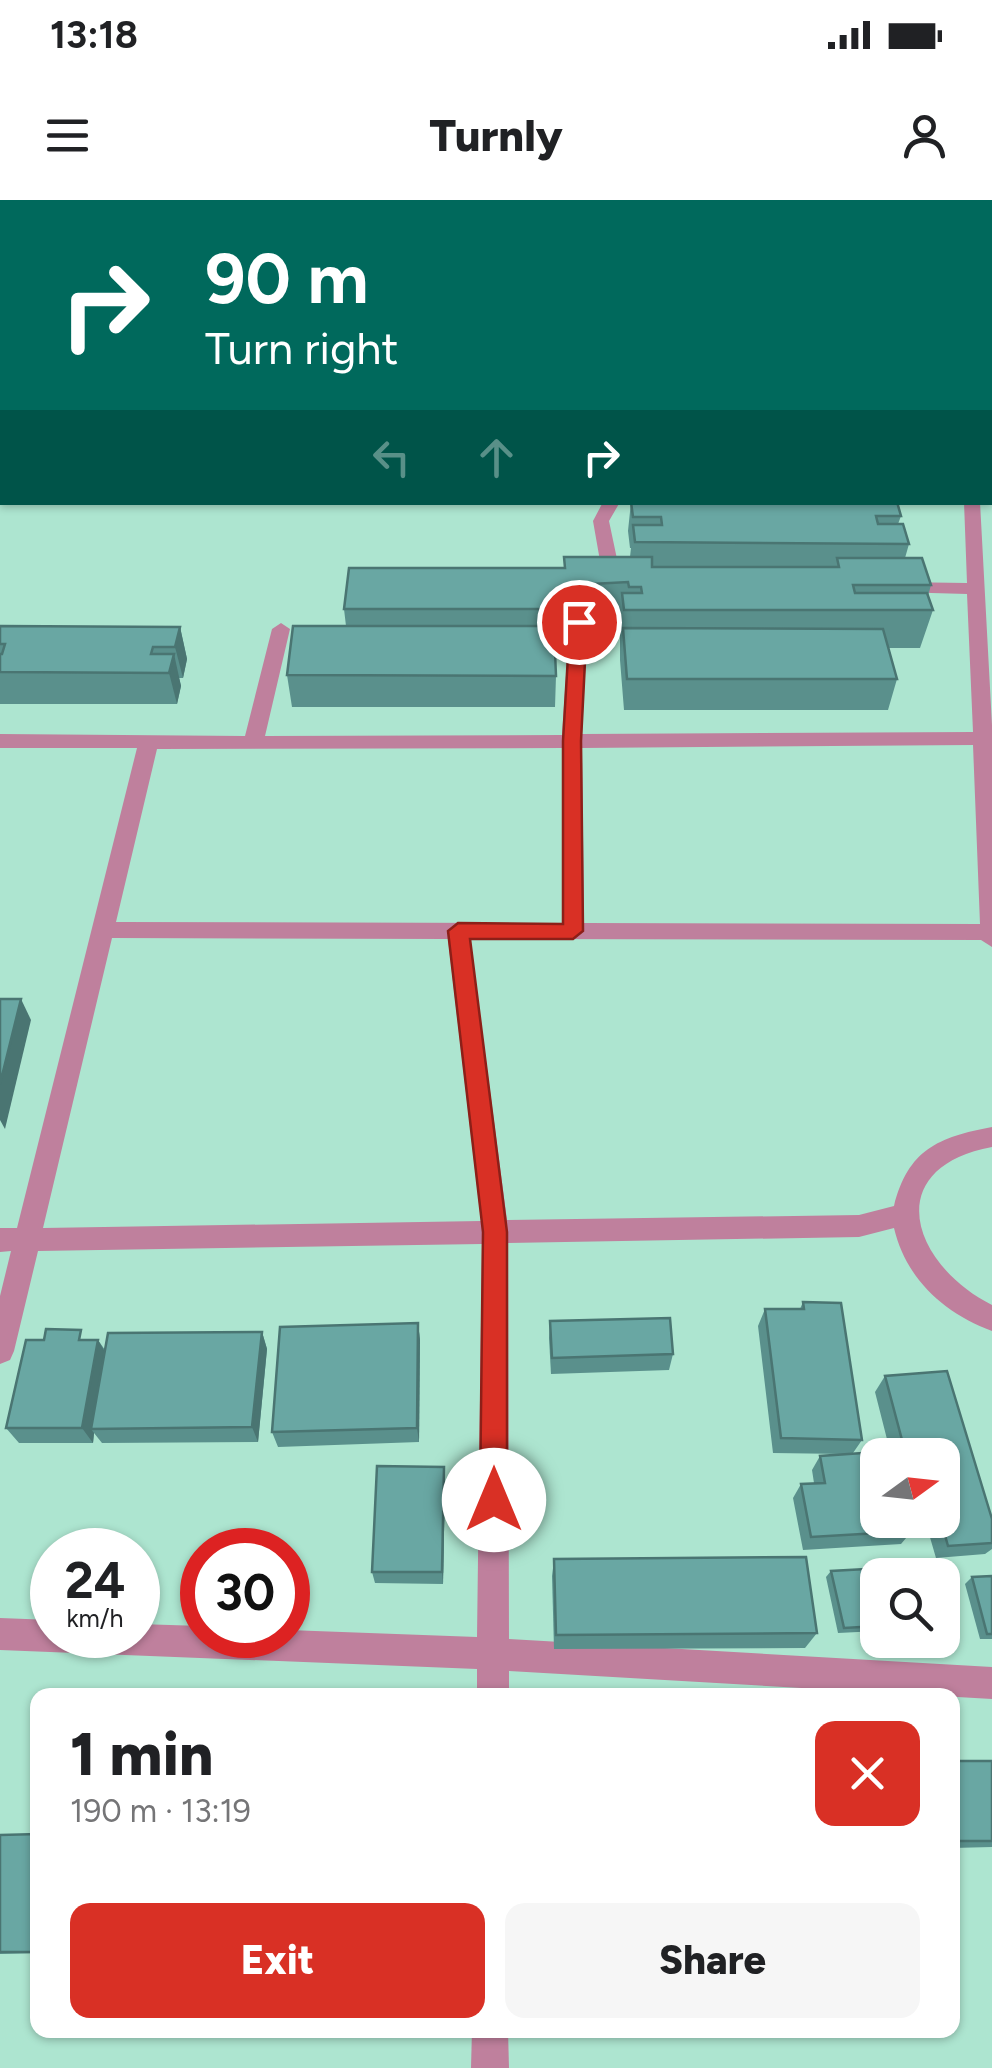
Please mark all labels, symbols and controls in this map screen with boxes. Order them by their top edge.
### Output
text: 13:18 [50,12,138,58]
icon: menu [40,108,95,163]
text: Turnly [429,108,563,162]
icon: person [897,108,952,163]
text: 90 m [205,236,369,321]
icon: right [40,240,170,370]
text: Turn right [205,321,398,375]
icon: left [364,430,419,485]
icon: ahead [469,430,524,485]
icon: right [574,430,629,485]
pin [537,580,622,665]
icon: arrive [552,595,607,650]
north arrow [860,1438,960,1538]
map controls [860,1438,960,1658]
position arrow [442,1448,546,1552]
speed limit sign: 30 [180,1528,310,1658]
text: 24 [65,1550,125,1611]
button: search [860,1558,960,1658]
text: km/h [66,1603,124,1633]
text: 1 min [70,1718,213,1790]
button: close [815,1721,920,1826]
text: 190 m · 13:19 [70,1792,251,1830]
button: Exit [70,1903,485,2018]
button: Share [505,1903,920,2018]

